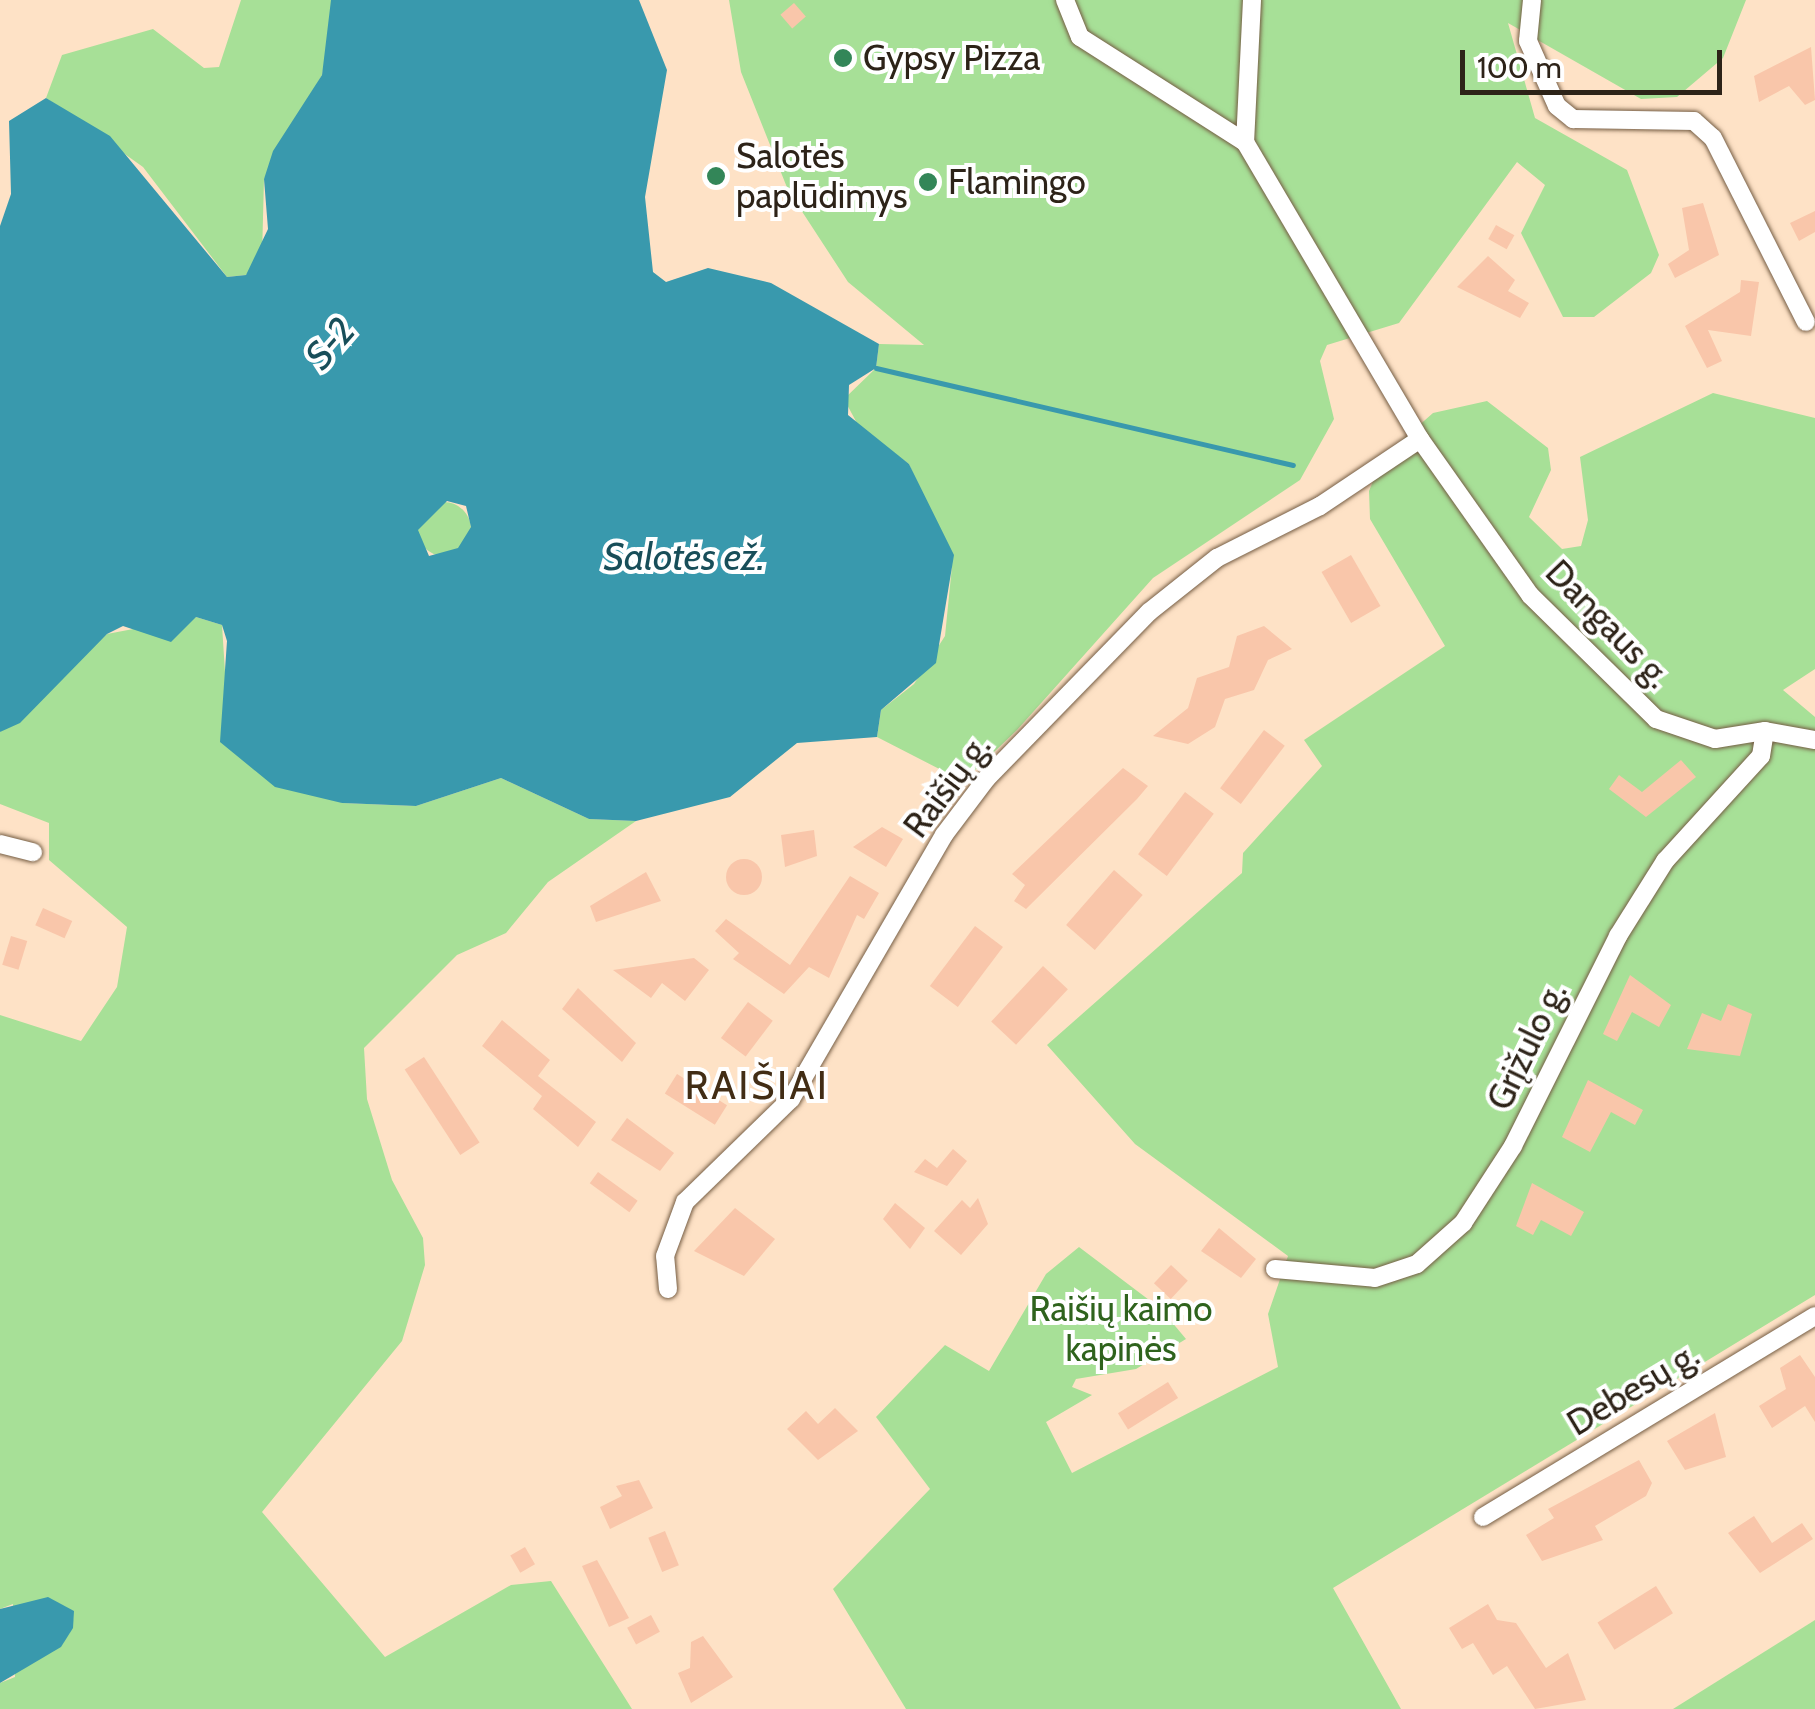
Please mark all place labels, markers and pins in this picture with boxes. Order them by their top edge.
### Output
place label: Gypsy Pizza [863,37,1040,79]
marker: Gypsy Pizza [832,47,854,69]
place label: Salotės paplūdimys [736,135,907,217]
place label: Flamingo [948,161,1086,203]
marker: Salotės paplūdimys [705,165,727,187]
marker: Flamingo [917,171,939,193]

